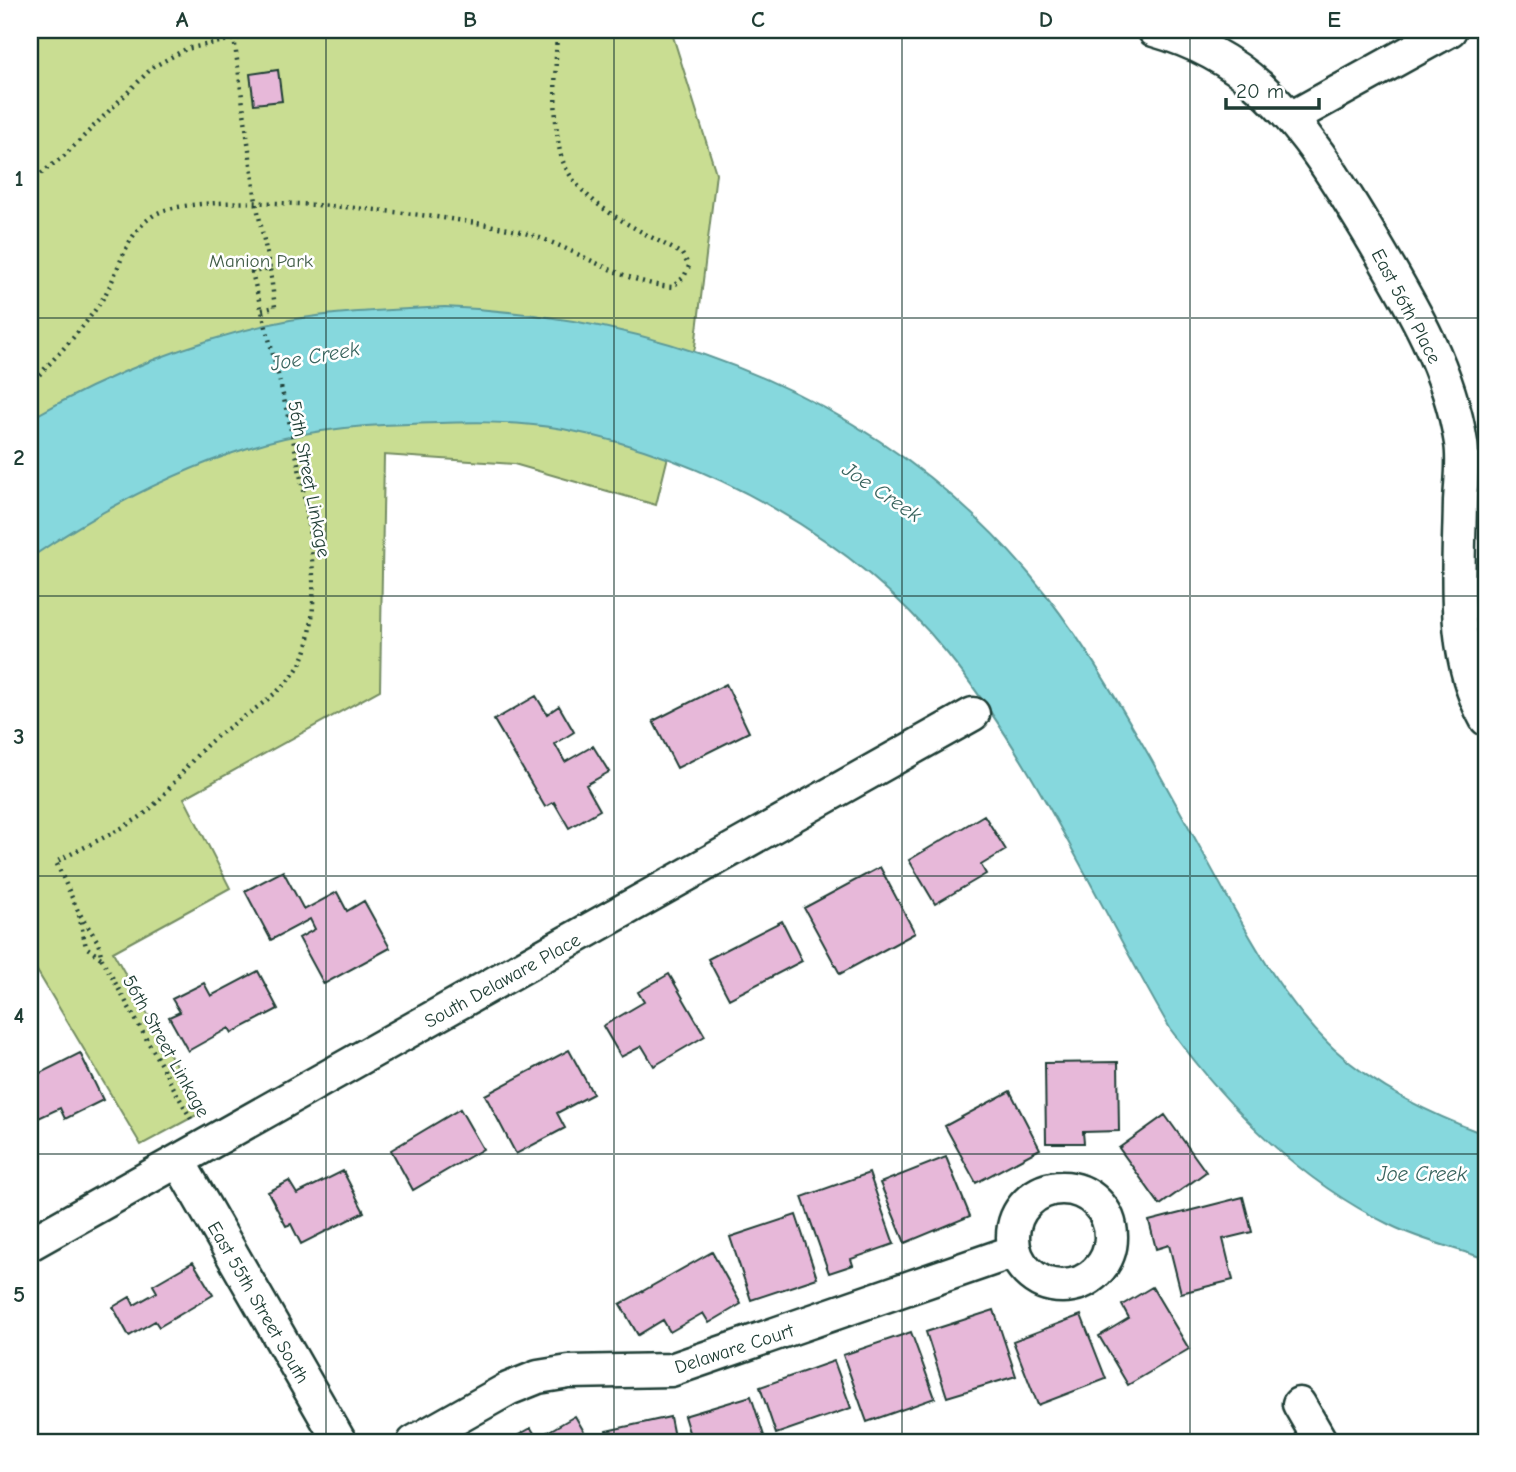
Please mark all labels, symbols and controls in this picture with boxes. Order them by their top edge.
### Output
text: A [176,6,189,33]
text: B [463,6,477,33]
text: C [751,6,765,33]
text: D [1039,6,1053,33]
text: E [1327,6,1341,33]
scale bar [1226,66,1318,110]
text: 20 m [1236,79,1284,103]
text: 1 [14,165,24,192]
street label: East 56th Place [1367,245,1446,368]
park label: Manion Park [209,250,314,272]
water label: Joe Creek [268,336,362,376]
street label: 56th Street Linkage [283,399,335,559]
text: 2 [13,444,25,471]
water label: Joe Creek [837,456,927,528]
text: 3 [13,723,25,750]
street label: South Delaware Place [421,929,584,1033]
street label: 56th Street Linkage [118,972,214,1121]
text: 4 [14,1002,25,1029]
water label: Joe Creek [1376,1162,1468,1186]
street label: East 55th Street South [203,1218,313,1387]
text: 5 [13,1281,25,1308]
street label: Delaware Court [672,1319,797,1379]

